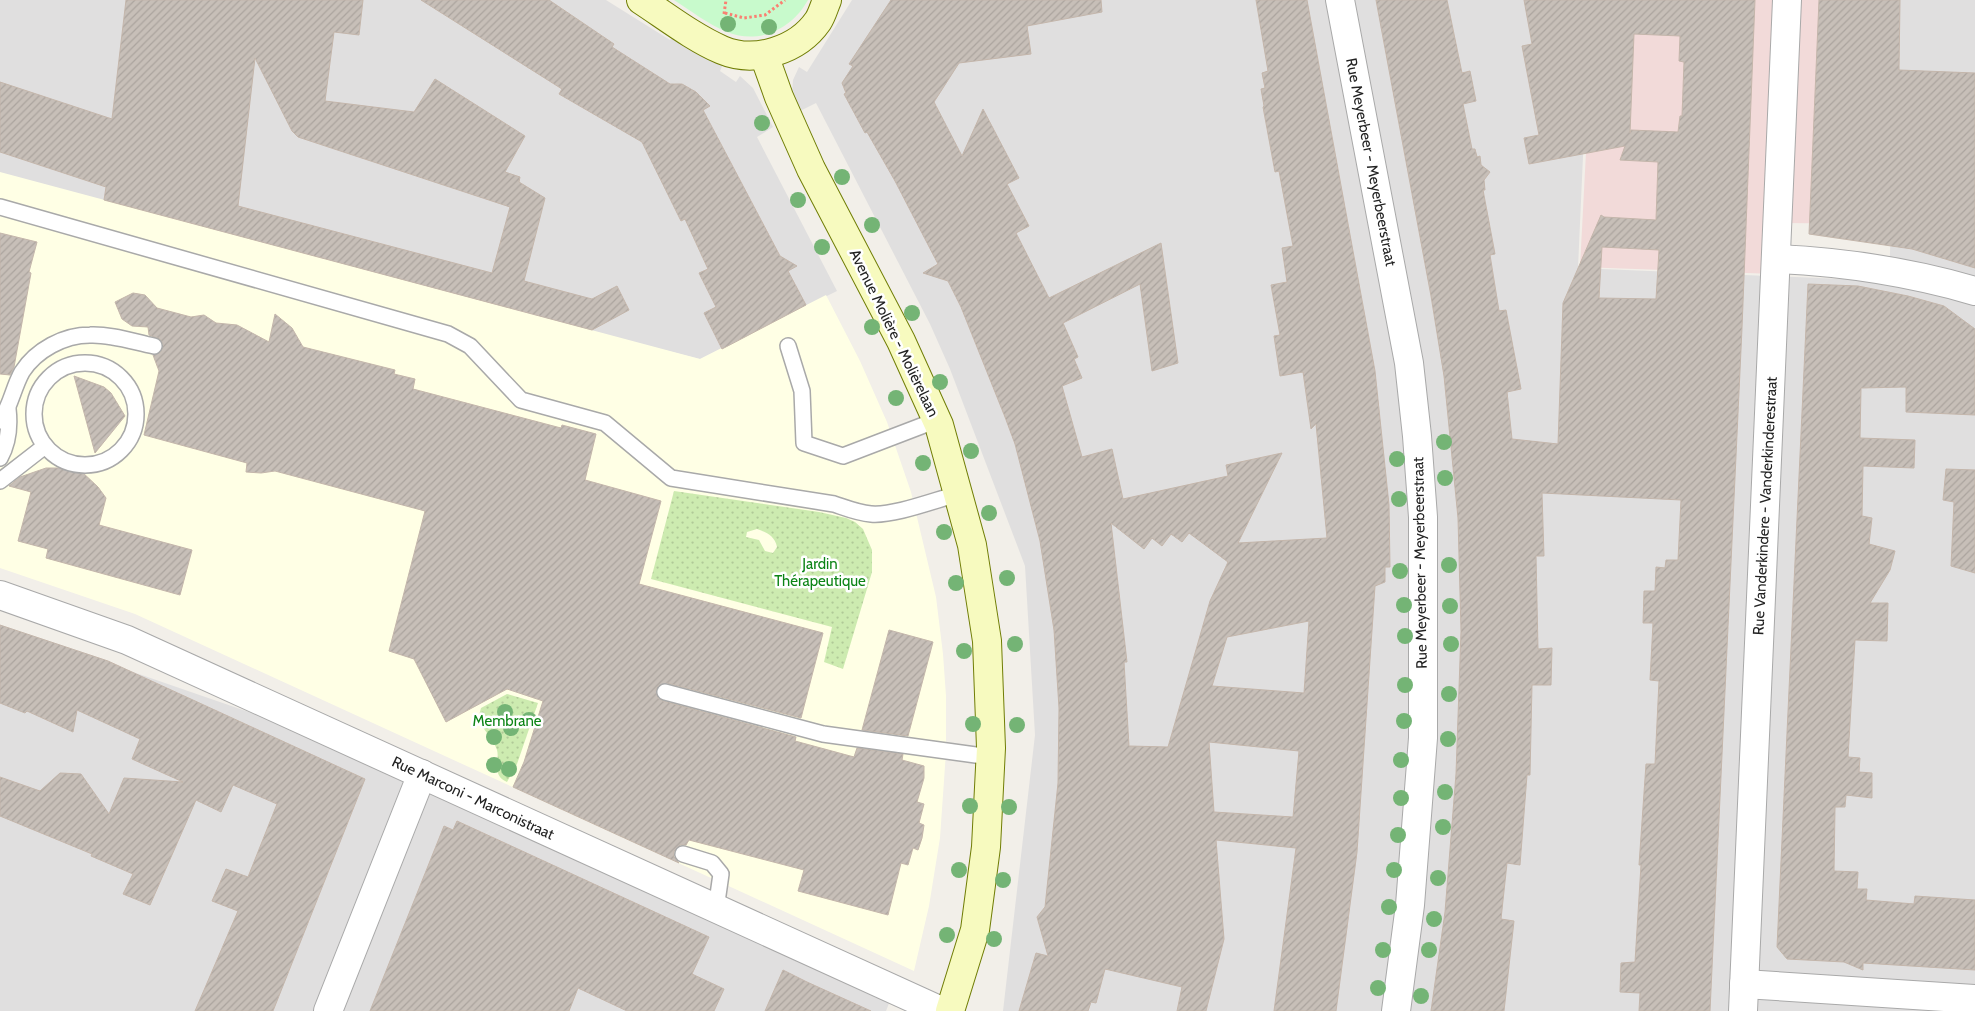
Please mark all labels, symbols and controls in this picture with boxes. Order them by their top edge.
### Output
street label: Rue Meyerbeer - Meyerbeerstraat [1342,56,1400,268]
street label: Avenue Molière - Molièrelaan [846,246,942,420]
street label: Rue Vanderkindere - Vanderkinderestraat [1749,376,1781,636]
street label: Rue Meyerbeer - Meyerbeerstraat [1409,457,1431,669]
park label: Jardin Thérapeutique [774,555,866,590]
park label: Membrane [472,712,542,730]
street label: Rue Marconi - Marconistraat [389,752,557,844]

